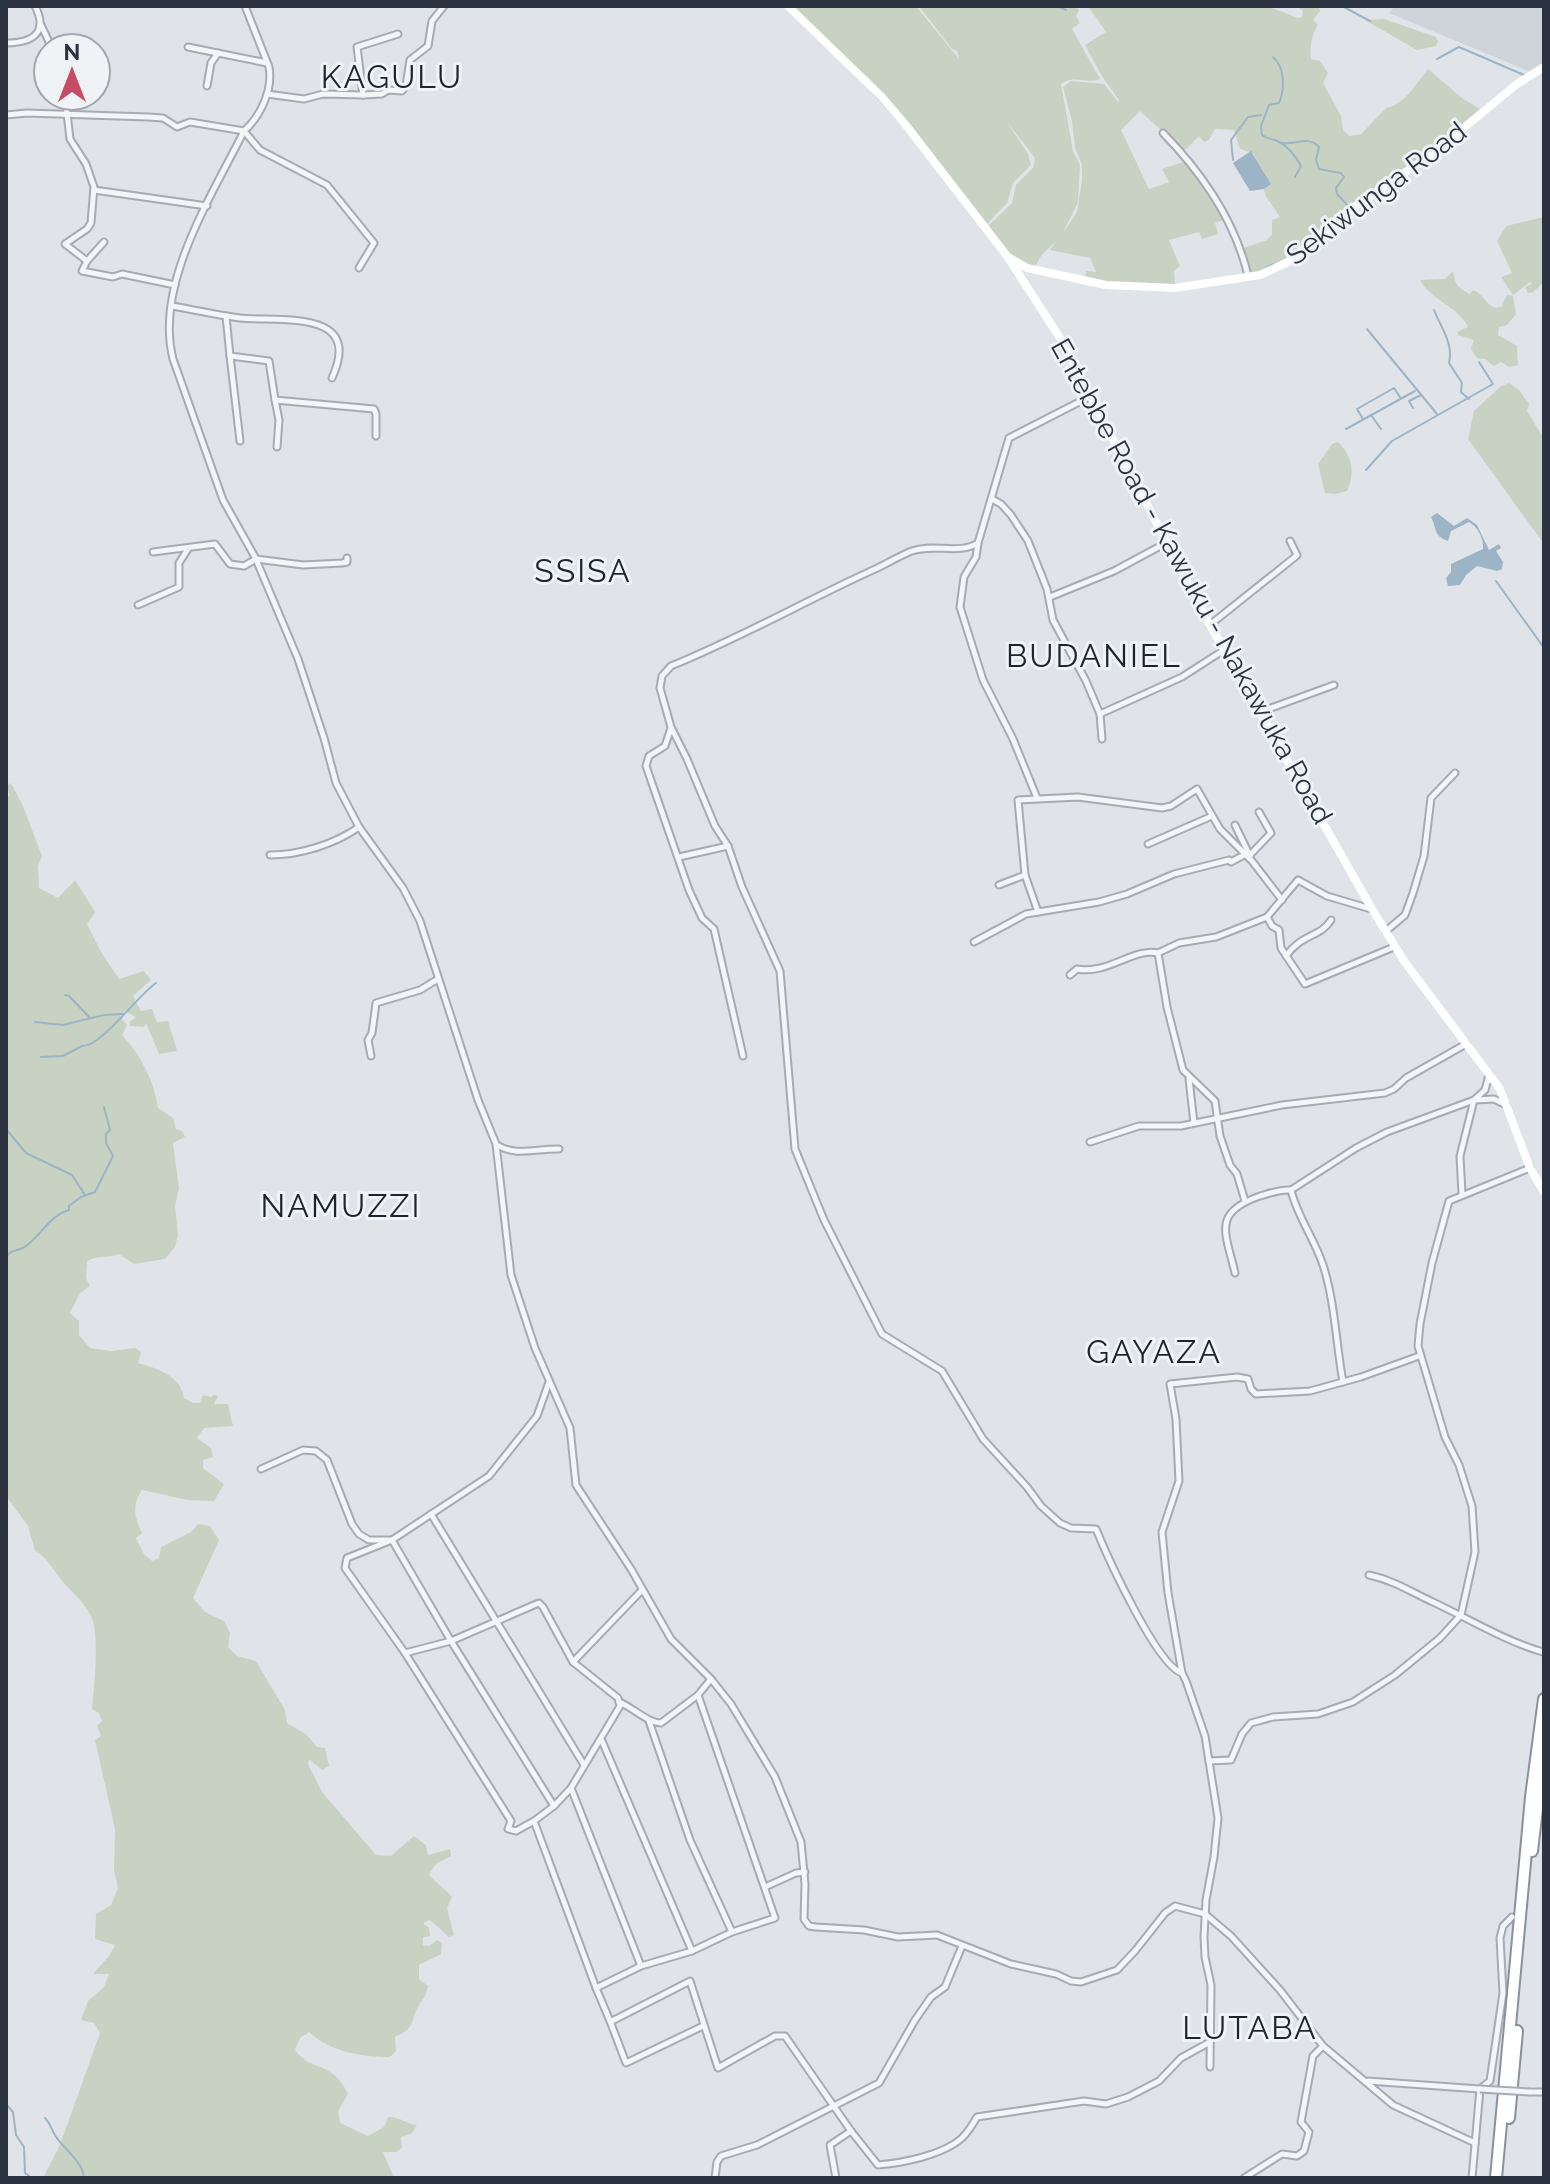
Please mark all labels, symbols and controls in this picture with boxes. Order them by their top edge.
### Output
north arrow [32,32,112,112]
text: N [64,39,80,65]
district label: KAGULU [321,58,463,95]
street label: Sekiwunga Road [1280,115,1473,272]
street label: Entebbe Road - Kawuku - Nakawuka Road [1044,333,1339,830]
district label: SSISA [534,552,632,589]
district label: BUDANIEL [1006,637,1182,674]
district label: NAMUZZI [261,1187,421,1224]
district label: GAYAZA [1086,1333,1222,1370]
district label: LUTABA [1182,2009,1318,2046]

